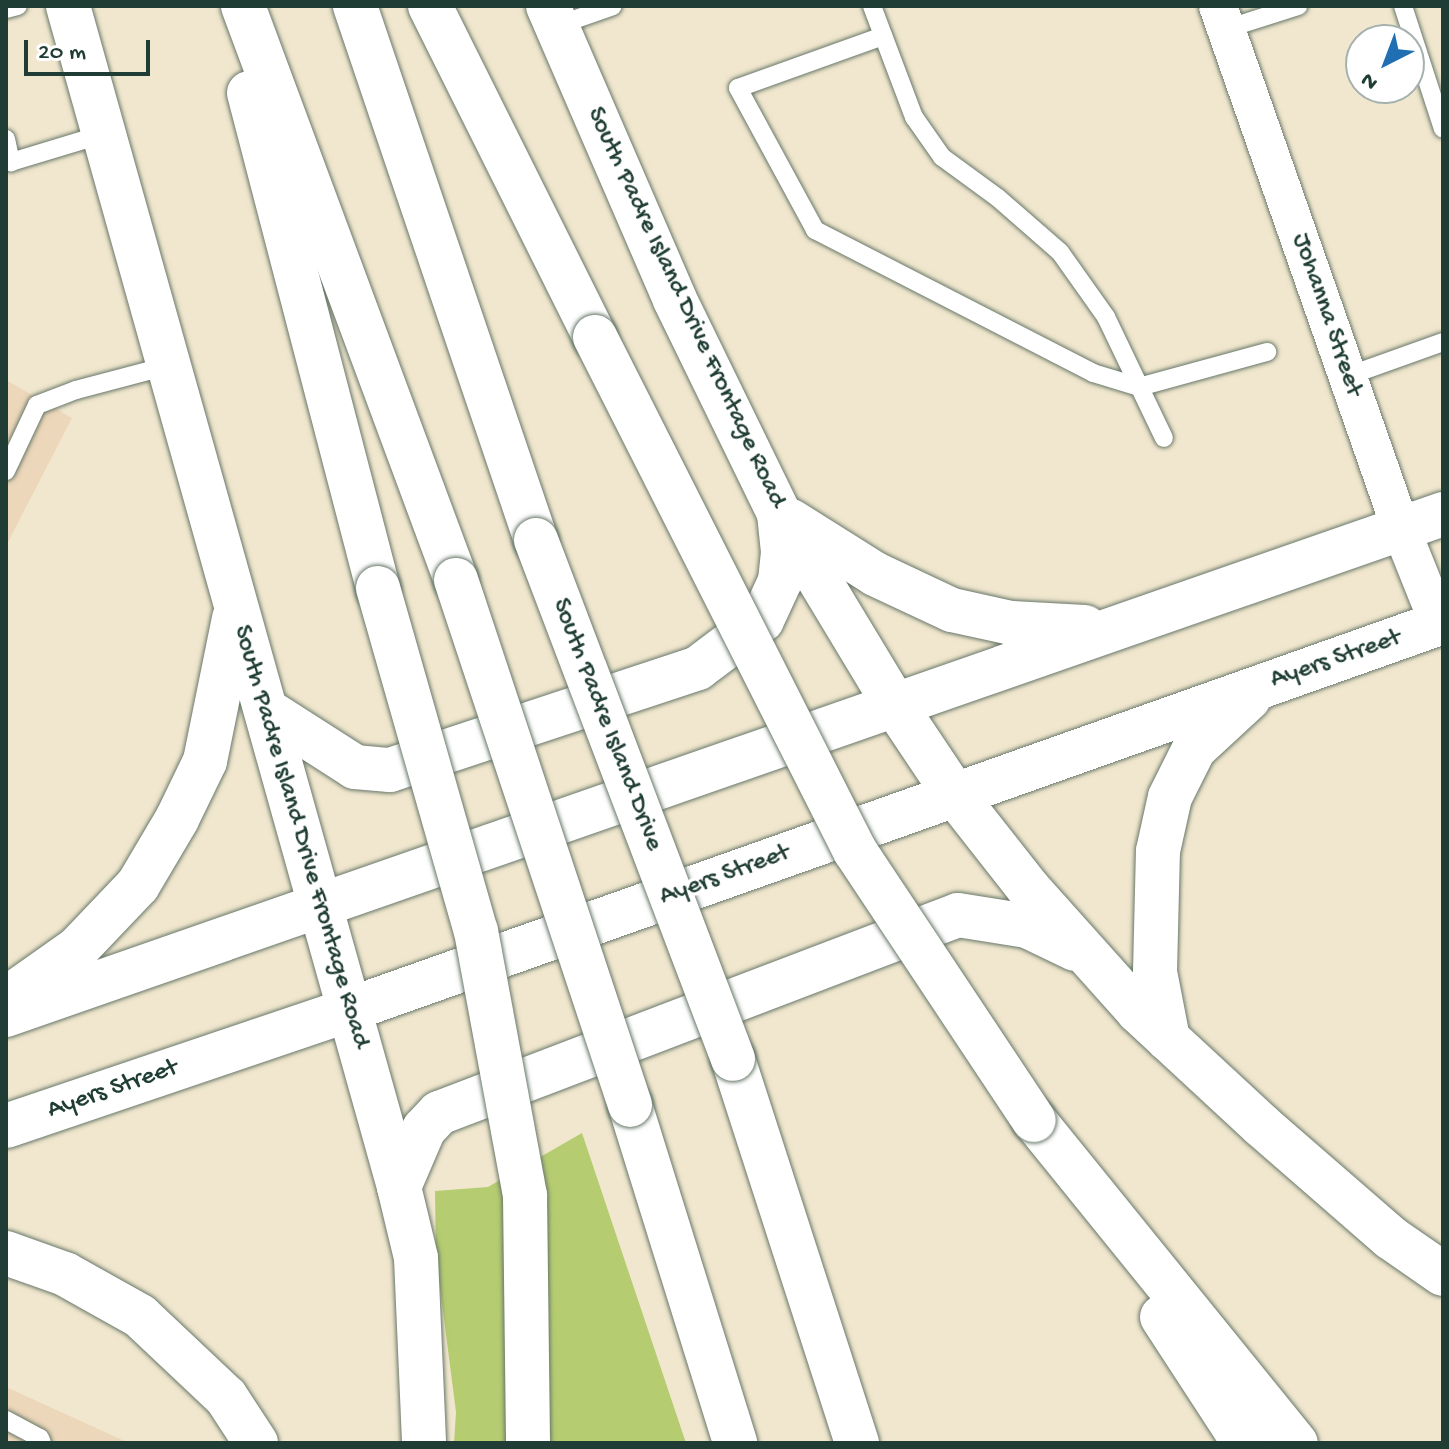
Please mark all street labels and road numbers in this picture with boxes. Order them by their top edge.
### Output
street label: South Padre Island Drive Frontage Road [578,103,792,513]
street label: Johanna Street [1284,229,1368,401]
street label: South Padre Island Drive [543,594,669,856]
street label: South Padre Island Drive Frontage Road [225,622,375,1052]
street label: Ayers Street [1267,623,1405,697]
street label: Ayers Street [656,838,794,914]
street label: Ayers Street [44,1053,182,1127]

